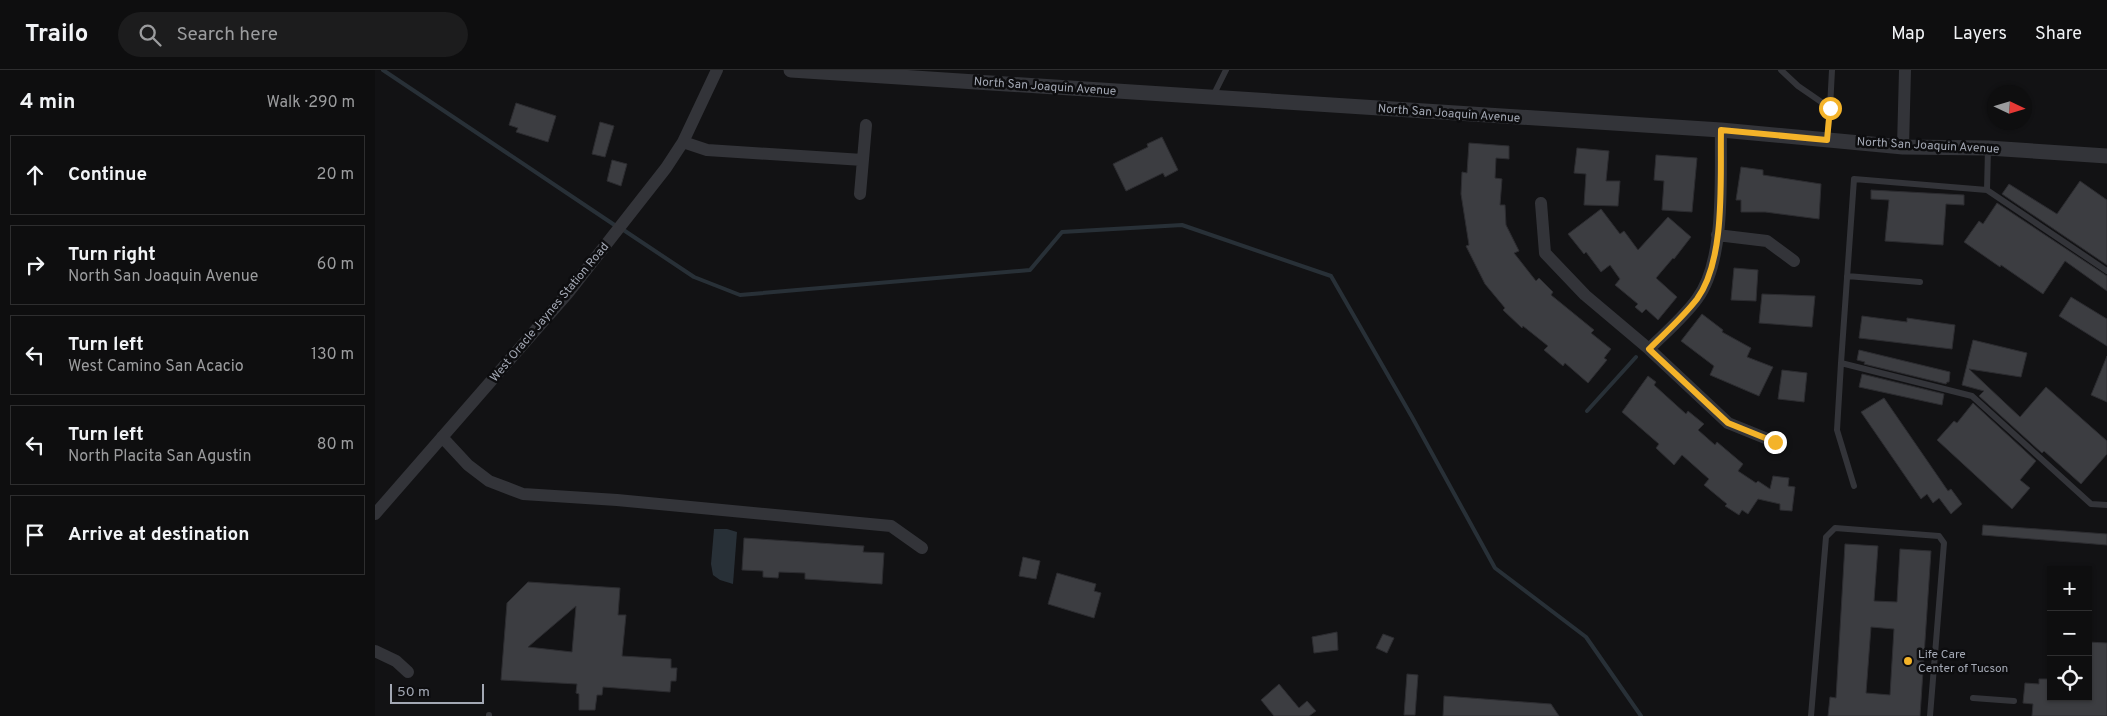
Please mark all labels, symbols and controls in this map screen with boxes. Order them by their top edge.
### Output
search box [118,12,468,57]
text: Trailo [25,20,88,50]
icon: search [136,21,164,49]
text: Search here [176,23,278,47]
text: Map [1891,23,1925,46]
text: Layers [1953,23,2007,46]
text: Share [2035,23,2082,46]
street label: North San Joaquin Avenue [973,74,1117,100]
north arrow [1987,85,2032,130]
text: 4 min [20,89,76,116]
text: Walk · 290 m [267,93,355,113]
route start [1819,97,1842,120]
street label: North San Joaquin Avenue [1377,101,1521,127]
street label: North San Joaquin Avenue [1856,134,2000,158]
icon: ahead [21,161,49,189]
text: Continue [68,163,147,187]
text: 20 m [317,165,354,185]
street label: West Oracle Jaynes Station Road [487,240,613,386]
text: Turn right [68,243,156,267]
icon: right [21,251,49,279]
text: 60 m [317,255,354,275]
text: North San Joaquin Avenue [68,267,258,287]
text: Turn left [68,333,144,357]
icon: left [21,341,49,369]
text: 130 m [311,345,354,365]
text: West Camino San Acacio [68,357,244,377]
text: Turn left [68,423,144,447]
icon: left [21,431,49,459]
route end [1764,431,1787,454]
text: 80 m [317,435,354,455]
text: North Placita San Agustin [68,447,251,467]
icon: arrive [21,521,49,549]
text: Arrive at destination [68,523,249,547]
map controls [2047,566,2092,701]
button: + [2047,566,2092,611]
button: − [2047,611,2092,656]
place label: Life Care Center of Tucson [1918,647,2008,677]
marker: Life Care Center of Tucson [1902,655,1914,667]
button: locate [2047,656,2092,701]
scale bar [390,681,484,704]
text: 50 m [397,684,430,701]

